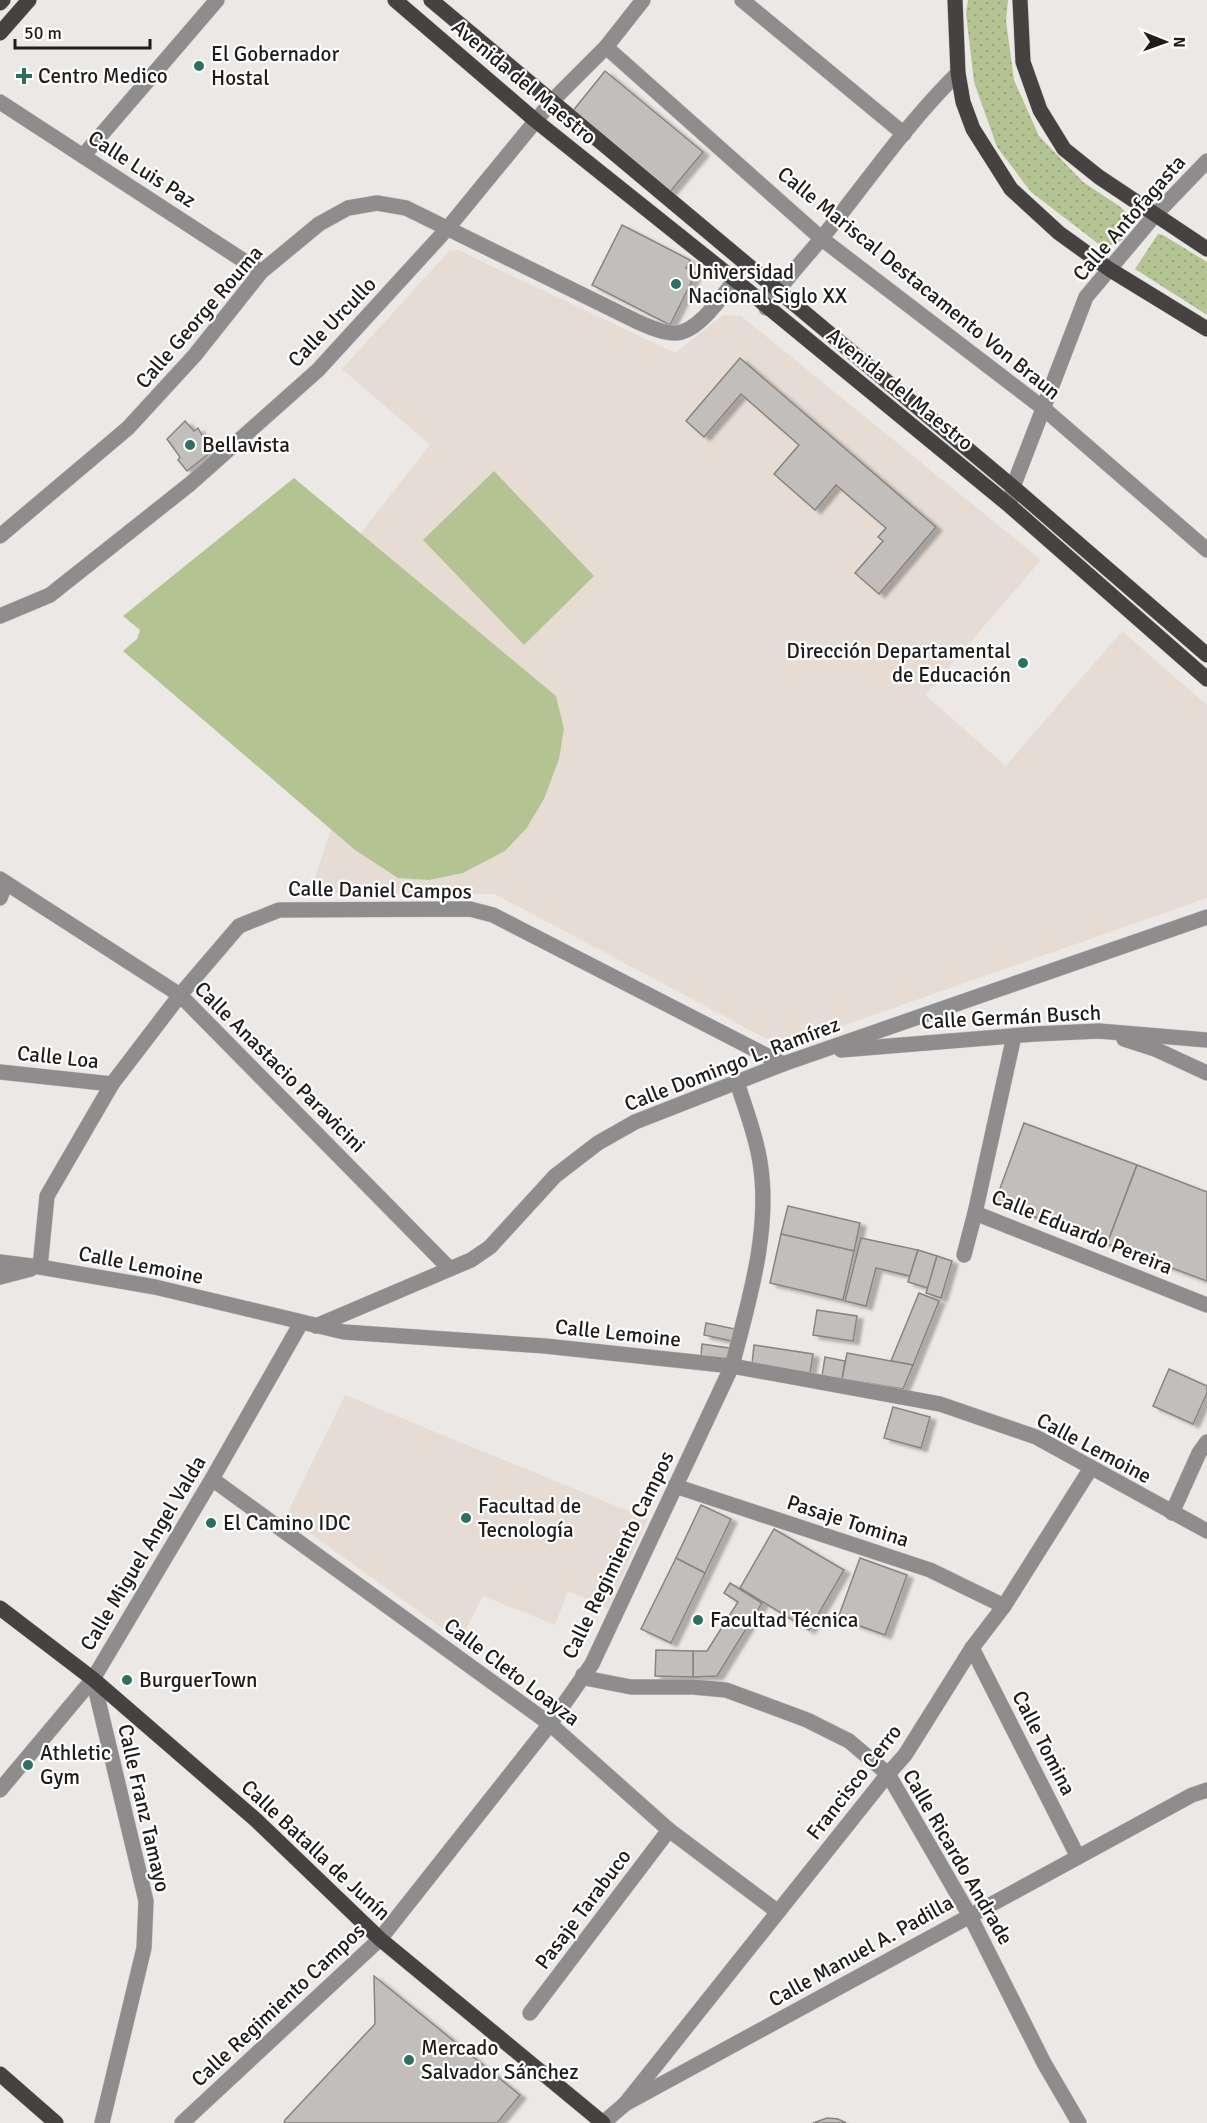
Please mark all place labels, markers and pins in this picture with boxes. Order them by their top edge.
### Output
place label: El Gobernador Hostal [211,41,339,91]
marker: El Gobernador Hostal [192,59,206,73]
place label: Centro Medico [38,63,168,89]
marker: Centro Medico [15,67,33,85]
place label: Universidad Nacional Siglo XX [688,259,847,309]
marker: Universidad Nacional Siglo XX [669,277,683,291]
place label: Bellavista [202,432,290,458]
marker: Bellavista [183,438,197,452]
place label: Dirección Departamental de Educación [786,638,1011,688]
marker: Dirección Departamental de Educación [1016,656,1030,670]
place label: Facultad de Tecnología [478,1493,581,1543]
place label: El Camino IDC [223,1510,351,1536]
marker: Facultad de Tecnología [459,1511,473,1525]
marker: El Camino IDC [204,1516,218,1530]
place label: Facultad Técnica [710,1607,858,1633]
marker: Facultad Técnica [691,1613,705,1627]
place label: BurguerTown [139,1667,257,1693]
marker: BurguerTown [120,1673,134,1687]
place label: Athletic Gym [40,1740,111,1790]
marker: Athletic Gym [21,1758,35,1772]
place label: Mercado Salvador Sánchez [421,2035,579,2085]
marker: Mercado Salvador Sánchez [402,2053,416,2067]

